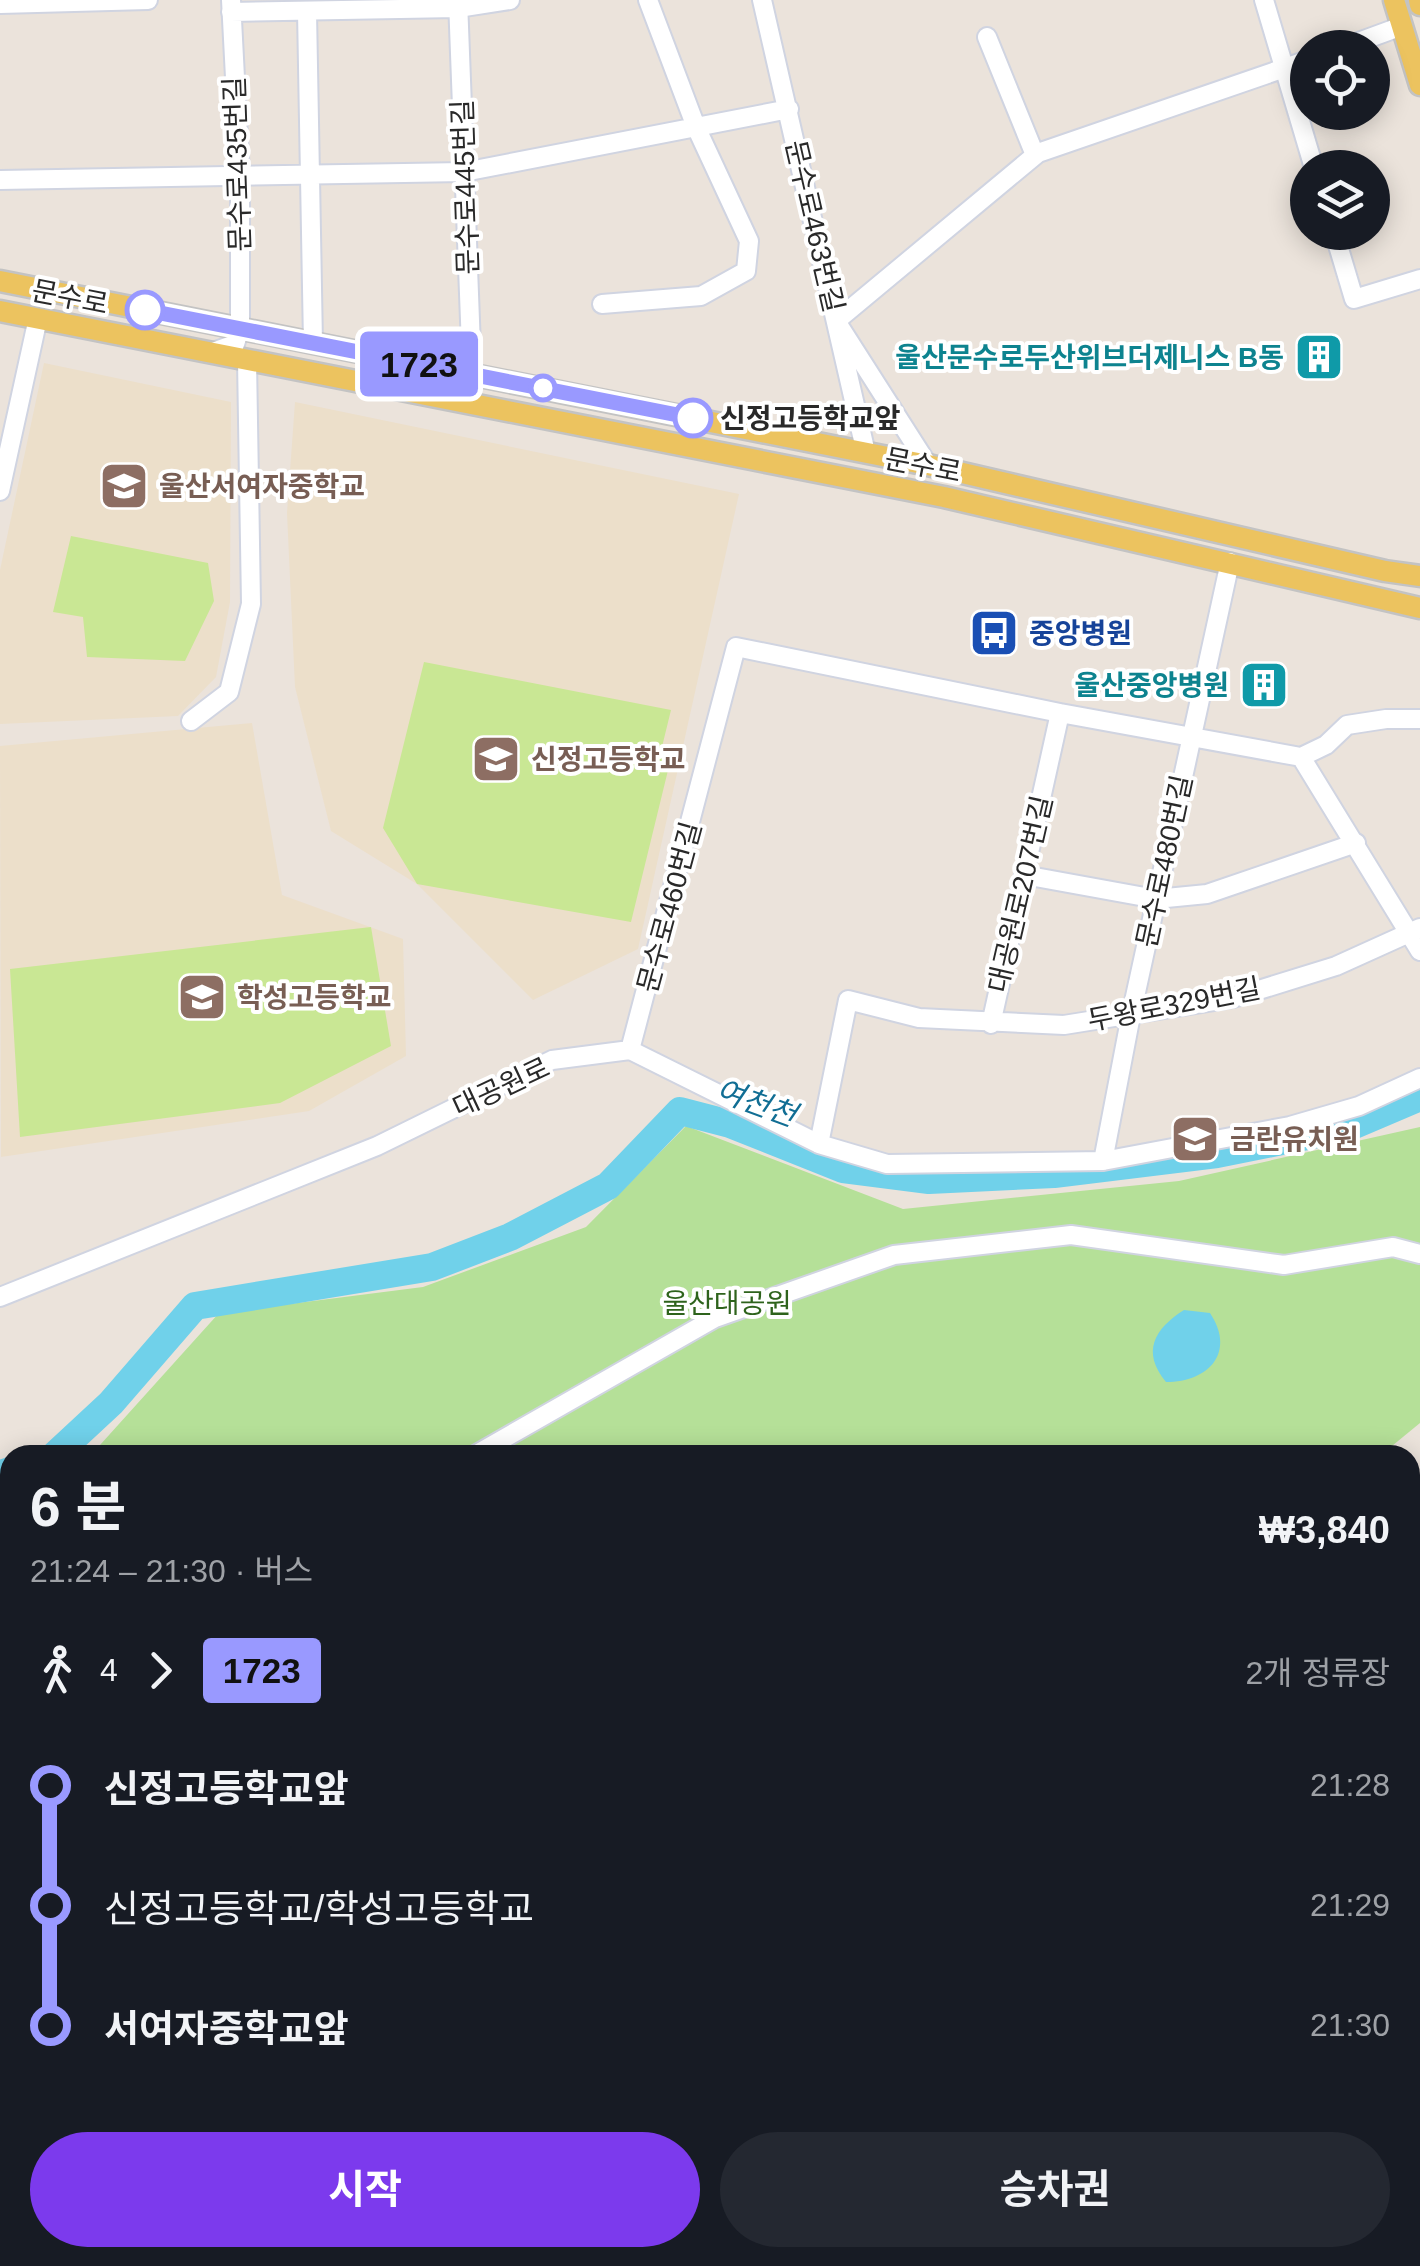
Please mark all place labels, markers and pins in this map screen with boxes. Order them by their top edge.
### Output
unlabelled marker [126,291,164,329]
building icon: 울산문수로두산위브더제니스 B동 [1293,331,1345,383]
place label: 울산문수로두산위브더제니스 B동 [895,342,1284,373]
unlabelled marker [530,375,556,401]
marker: 신정고등학교앞 [674,399,712,437]
place label: 신정고등학교앞 [720,403,901,434]
school or university icon: 울산서여자중학교 [98,460,150,512]
place label: 울산서여자중학교 [159,471,365,502]
bus stop icon: 중앙병원 [968,607,1020,659]
place label: 중앙병원 [1029,618,1132,649]
building icon: 울산중앙병원 [1238,659,1290,711]
place label: 울산중앙병원 [1074,670,1229,701]
school or university icon: 신정고등학교 [470,733,522,785]
place label: 신정고등학교 [531,744,686,775]
school or university icon: 학성고등학교 [176,971,228,1023]
place label: 학성고등학교 [237,982,392,1013]
school or university icon: 금란유치원 [1169,1113,1221,1165]
place label: 금란유치원 [1230,1124,1359,1155]

